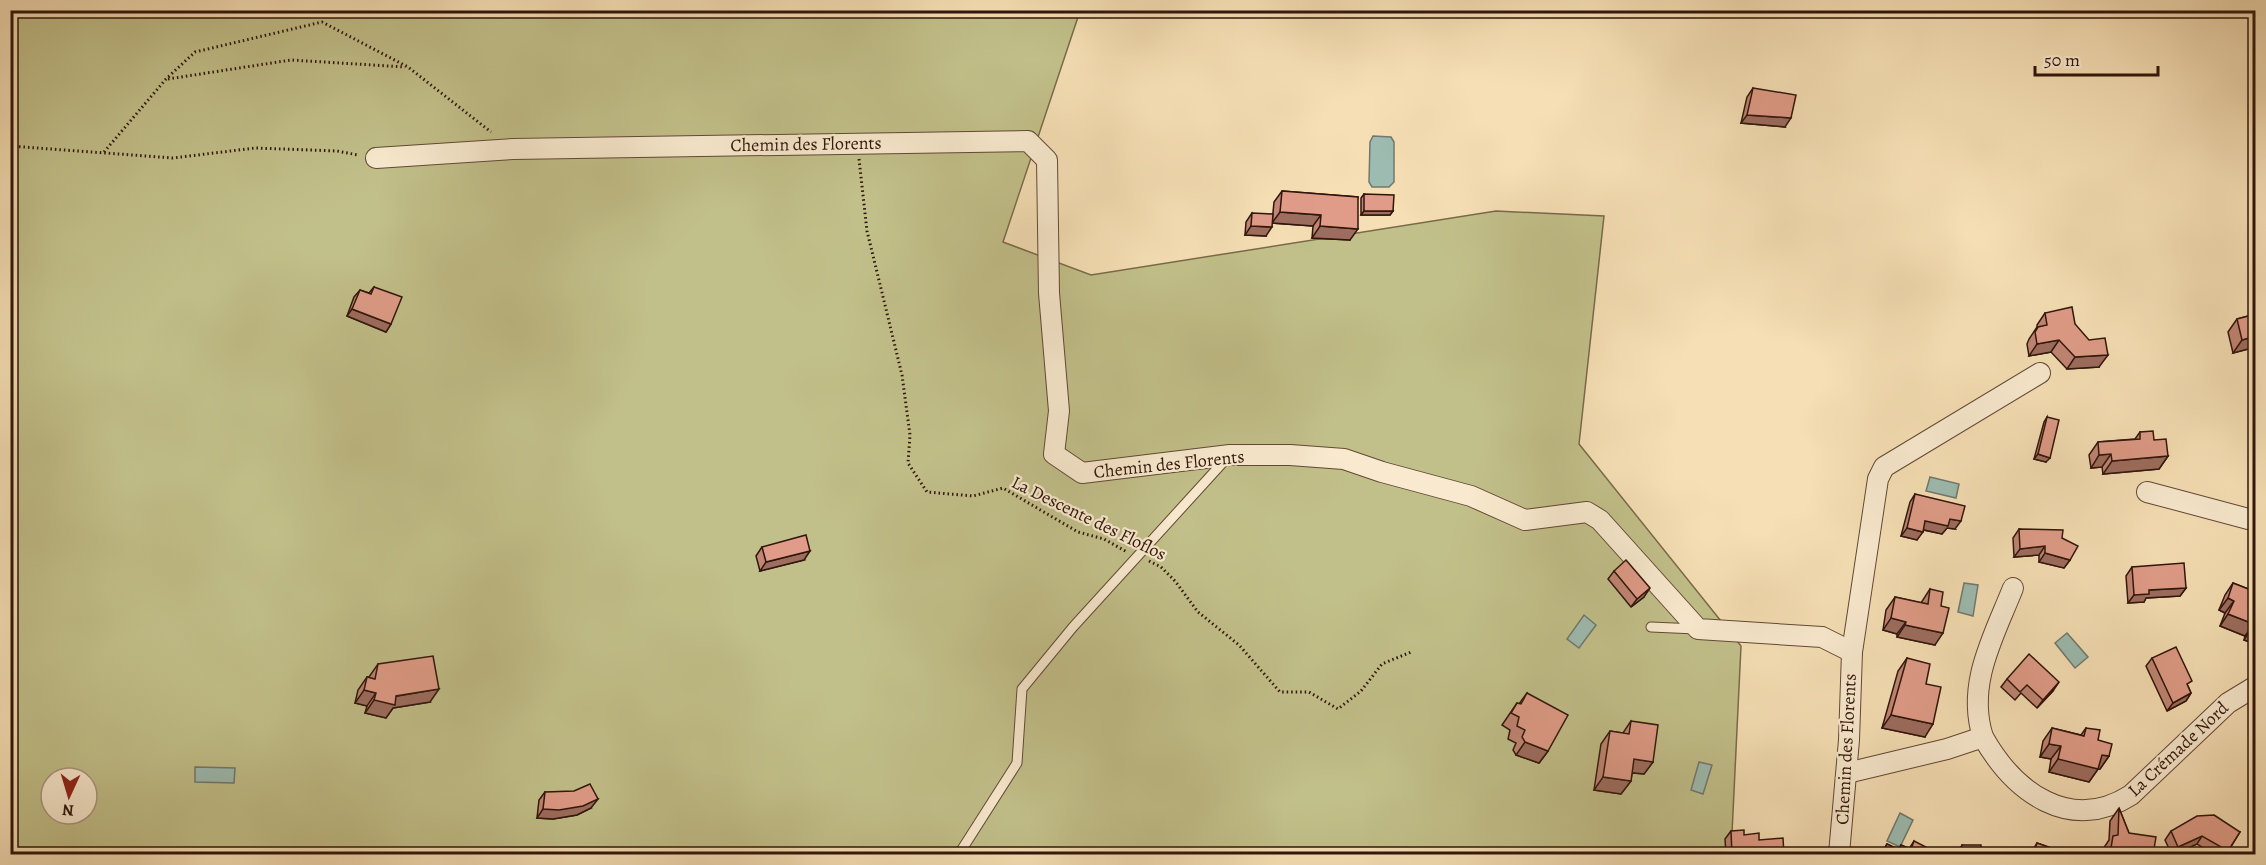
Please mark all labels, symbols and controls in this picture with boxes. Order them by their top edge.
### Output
scale bar [2035,39,2158,77]
text: 50 m [2044,48,2080,72]
street label: Chemin des Florents [730,131,882,157]
street label: Chemin des Florents [1092,444,1246,484]
street label: La Descente des Floflos [1008,470,1170,566]
street label: Chemin des Florents [1830,673,1862,825]
street label: La Crémade Nord [2123,696,2234,802]
north arrow [39,766,99,826]
text: N [61,799,75,821]

